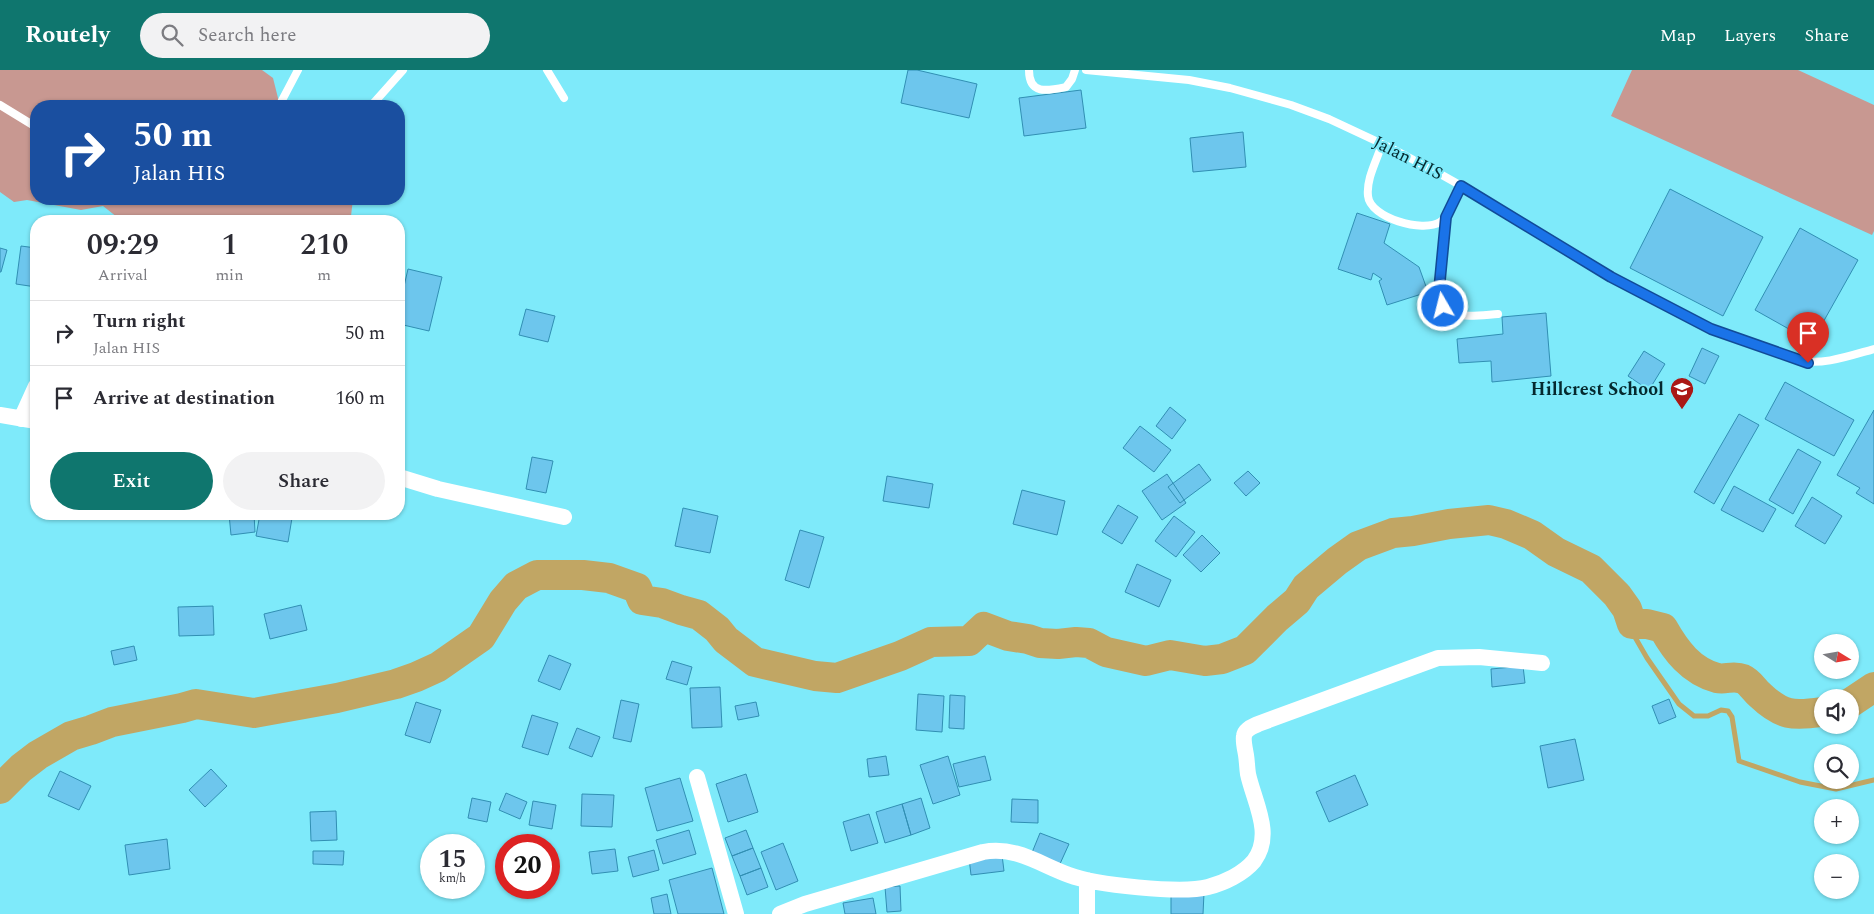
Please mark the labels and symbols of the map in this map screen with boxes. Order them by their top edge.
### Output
street label: Jalan HIS [1368,129,1448,187]
position arrow [1416,279,1468,331]
pin [1787,312,1829,363]
place label: Hillcrest School [1531,376,1664,403]
school or university icon: Hillcrest School [1669,376,1695,410]
north arrow [1814,634,1859,679]
speed limit sign: 20 [495,834,560,899]

